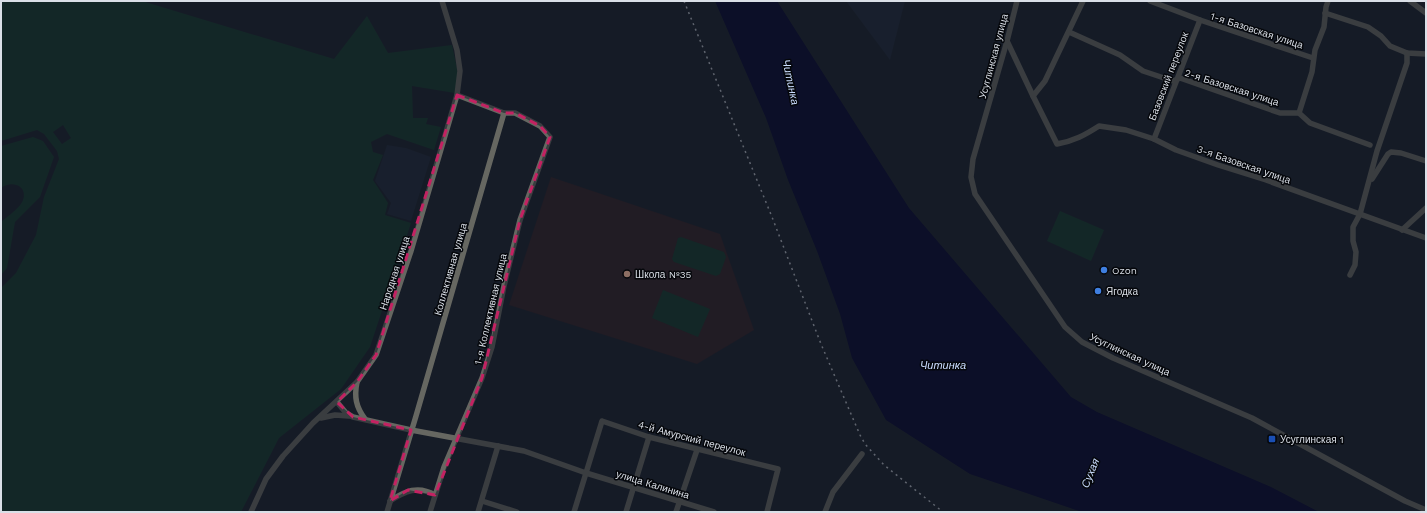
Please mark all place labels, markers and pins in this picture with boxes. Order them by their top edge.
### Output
marker: Ozon [1099,265,1109,275]
place label: Ozon [1112,265,1137,276]
marker: Школа №35 [622,269,632,279]
place label: Школа №35 [635,269,692,280]
marker: Ягодка [1093,286,1103,296]
place label: Ягодка [1106,286,1138,297]
marker: Усуглинская 1 [1267,434,1277,444]
place label: Усуглинская 1 [1280,434,1344,445]

